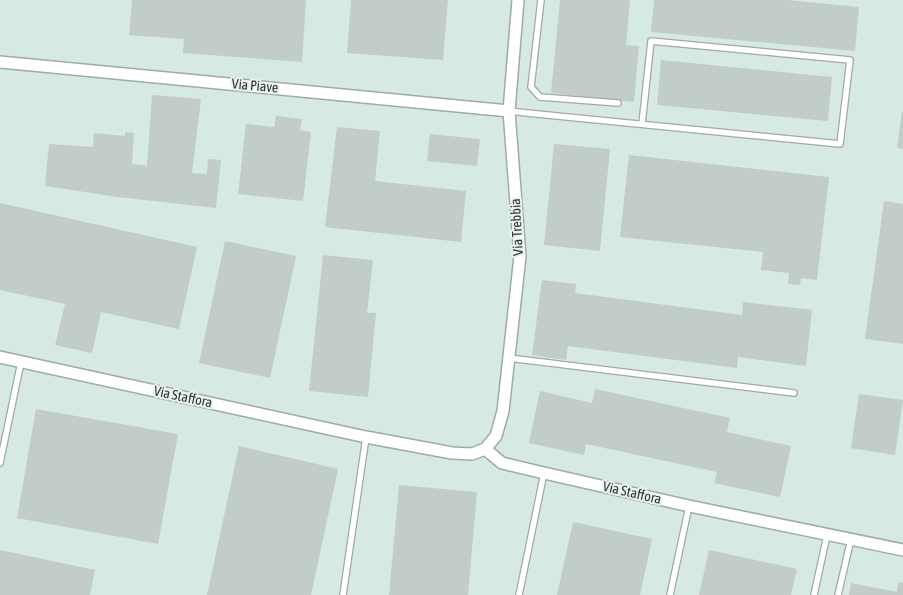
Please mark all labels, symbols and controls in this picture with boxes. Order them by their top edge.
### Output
street label: Via Piave [231,76,279,96]
street label: Via Trebbia [507,198,527,256]
street label: Via Staffora [152,383,214,411]
street label: Via Staffora [601,478,663,508]

